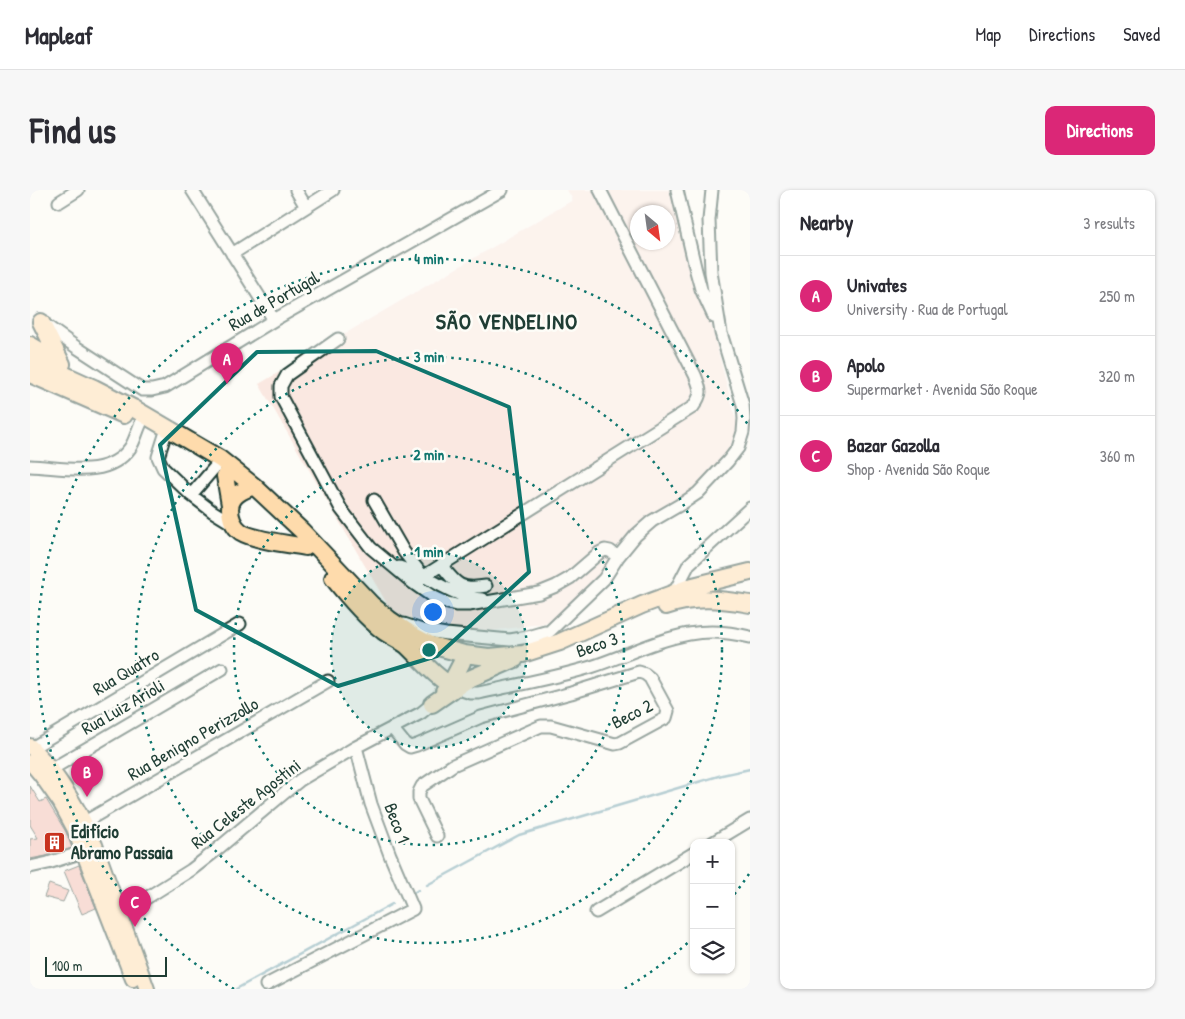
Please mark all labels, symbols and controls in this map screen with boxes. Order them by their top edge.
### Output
text: Mapleaf [25,19,93,51]
text: Map [976,22,1001,47]
text: Directions [1029,22,1095,47]
text: Saved [1123,22,1160,47]
button: Directions [1045,106,1155,155]
text: Find us [30,107,116,154]
north arrow [630,205,675,250]
text: Nearby [800,208,853,237]
text: 3 results [1083,212,1135,234]
text: 4 min [414,248,444,269]
street label: Rua de Portugal [224,264,324,337]
text: Univates [847,272,907,298]
text: A [812,285,820,307]
text: 250 m [1099,285,1135,307]
text: University · Rua de Portugal [847,298,1008,320]
district label: SÃO VENDELINO [436,306,578,336]
pin: A [211,343,243,384]
text: 3 min [414,346,444,367]
text: Apolo [847,352,885,378]
text: B [812,365,820,387]
text: 320 m [1099,365,1135,387]
text: Supermarket · Avenida São Roque [847,378,1038,400]
text: Bazar Gazolla [847,432,939,458]
text: 2 min [414,444,445,465]
text: C [812,445,820,467]
text: 360 m [1100,445,1135,467]
text: Shop · Avenida São Roque [847,458,990,480]
text: 1 min [414,541,444,562]
your location [420,599,446,625]
street label: Beco 3 [573,626,621,663]
centre of rings [420,641,438,659]
street label: Rua Quatro [88,642,163,701]
street label: Rua Luiz Arioli [77,673,169,740]
street label: Rua Benigno Perizzollo [123,691,263,786]
street label: Beco 2 [607,692,657,734]
street label: Rua Celeste Agostini [185,753,306,855]
pin: B [71,756,103,797]
street label: Beco 1 [378,799,417,847]
place label: Edifício Abramo Passaia [71,819,173,865]
building icon: Edifício Abramo Passaia [43,830,67,854]
map controls [690,839,735,974]
button: + [690,839,735,884]
button: − [690,884,735,929]
pin: C [119,886,151,927]
button: layers [690,929,735,974]
scale bar [45,954,168,977]
text: 100 m [52,956,82,975]

